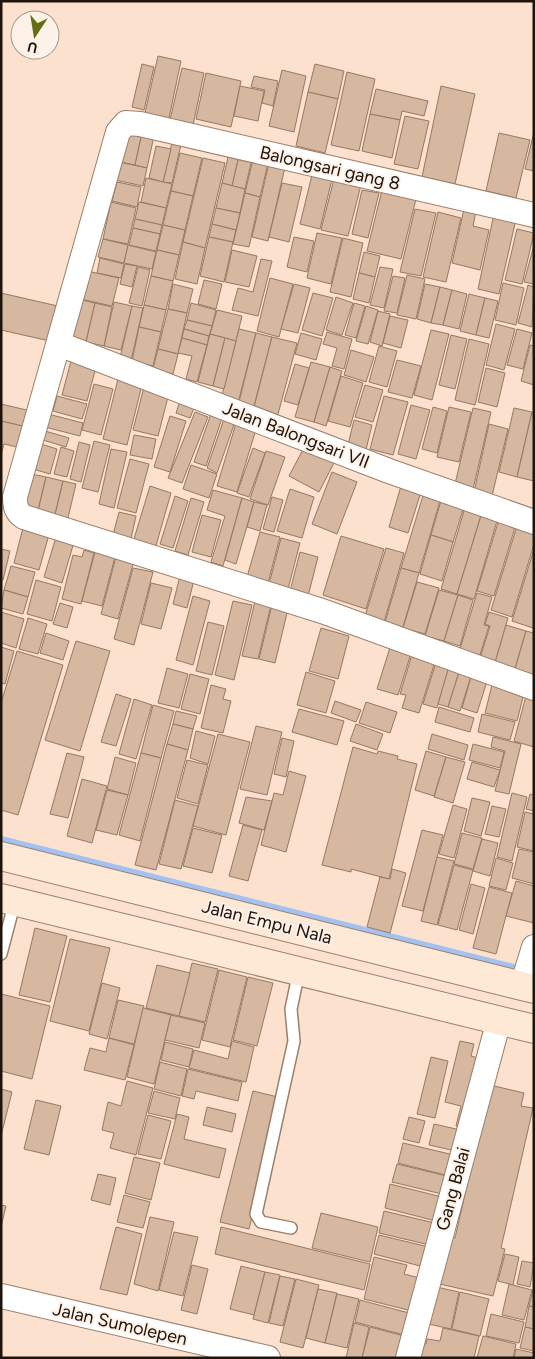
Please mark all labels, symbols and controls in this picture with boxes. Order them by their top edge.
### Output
north arrow [10,10,60,60]
text: U [26,38,39,57]
street label: Balongsari gang 8 [258,141,402,195]
street label: Jalan Balongsari VII [219,397,373,473]
street label: Jalan Empu Nala [200,895,334,949]
street label: Gang Balai [431,1145,475,1233]
street label: Jalan Sumolepen [51,1298,189,1350]

